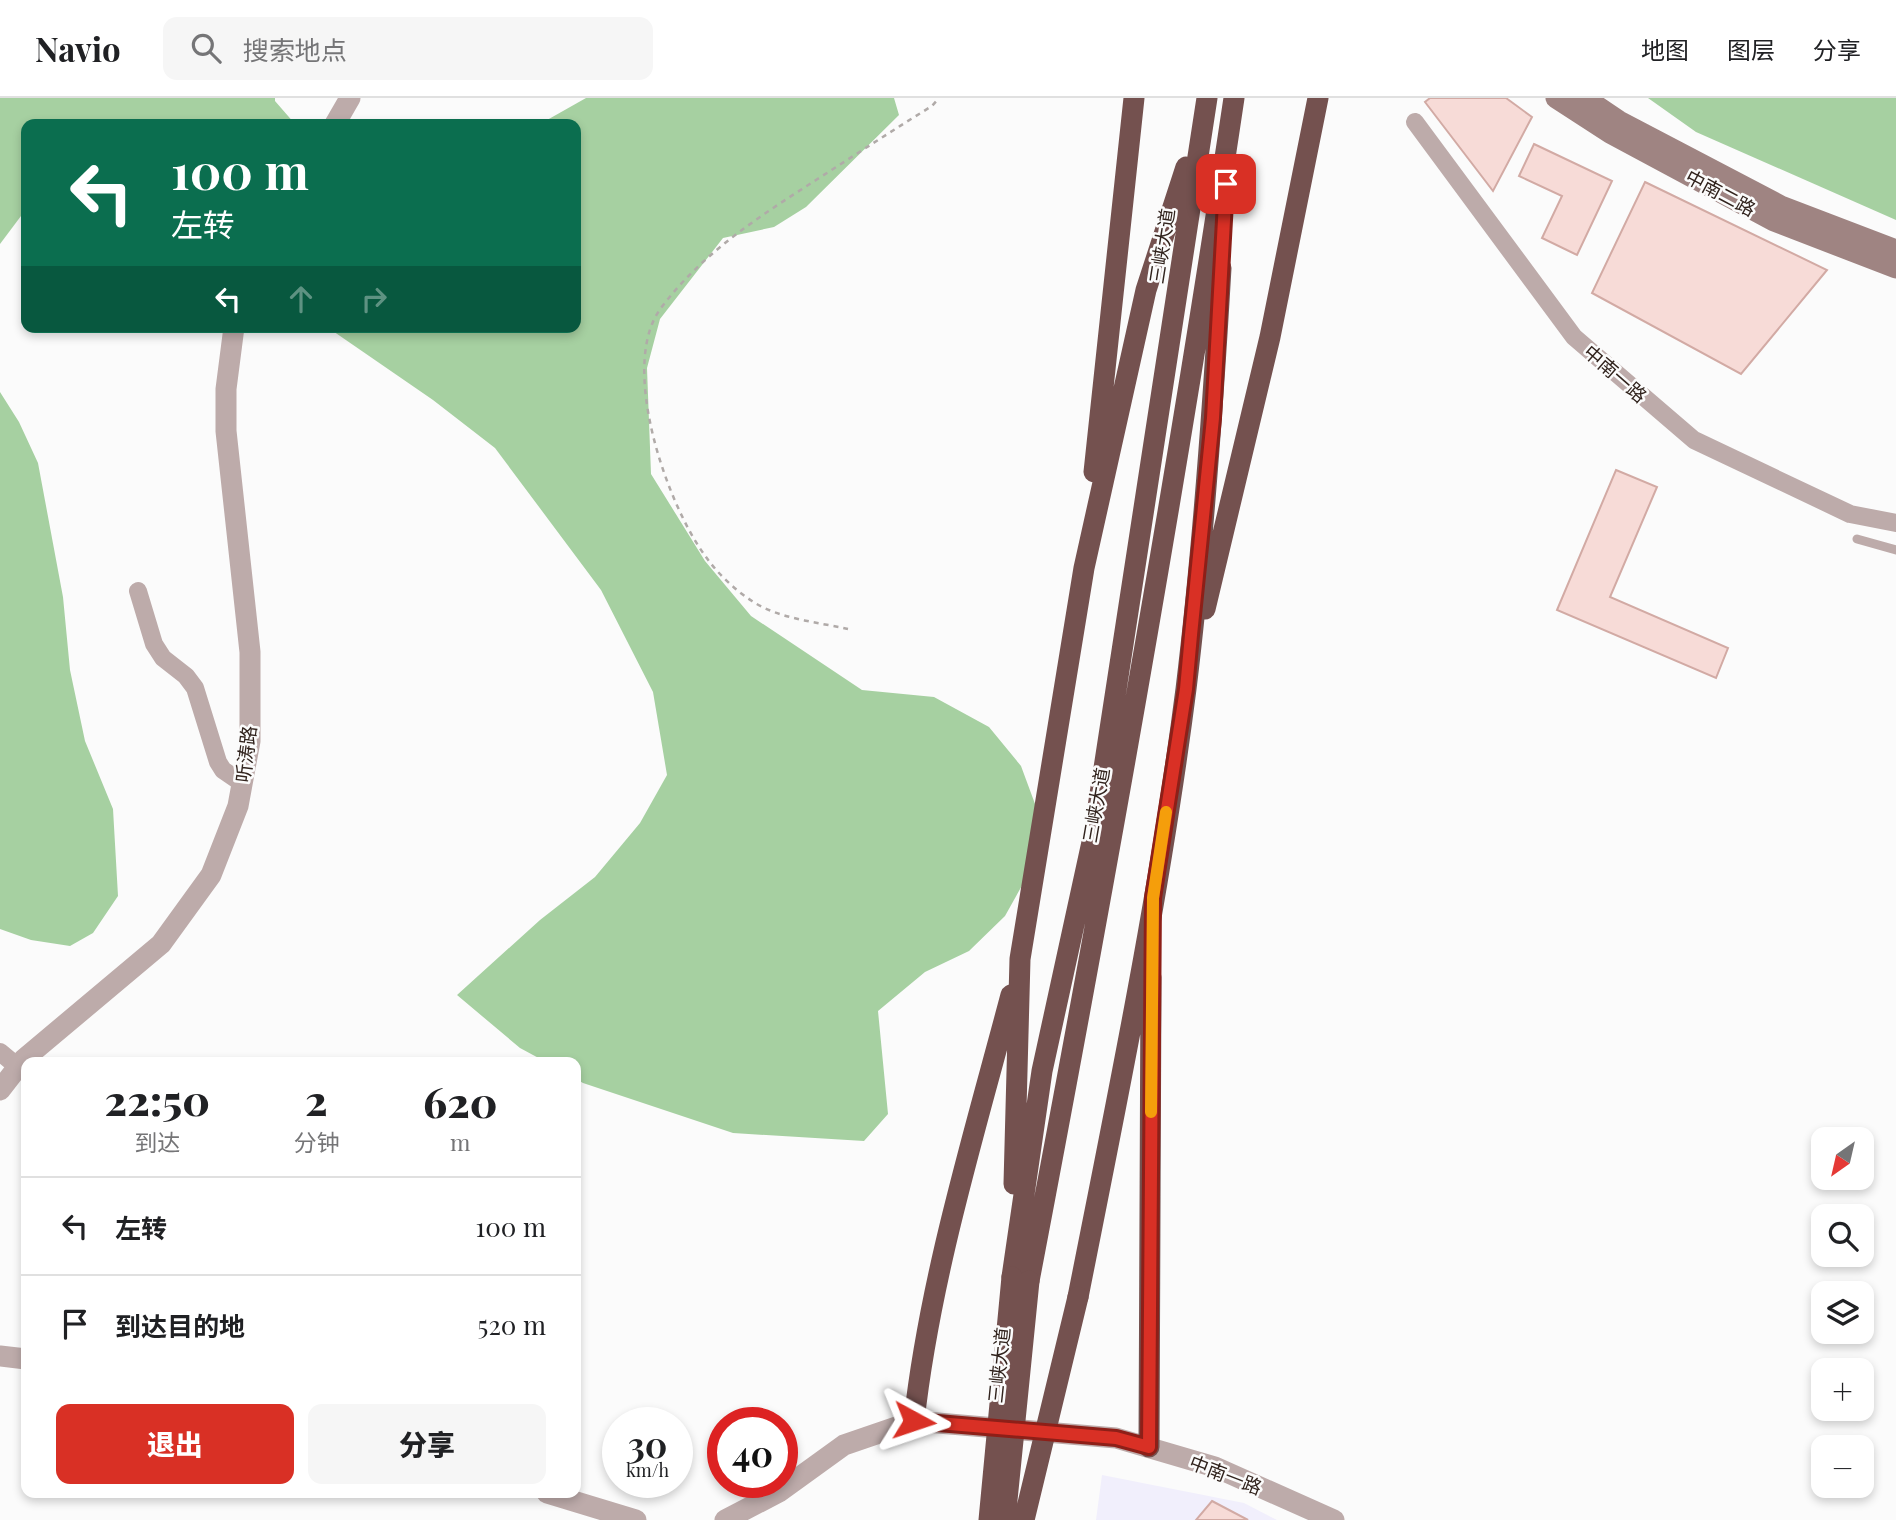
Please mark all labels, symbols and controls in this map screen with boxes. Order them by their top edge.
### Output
search box [163,17,653,80]
text: Navio [35,26,121,70]
icon: search [187,29,225,67]
text: 搜索地点 [243,32,347,67]
text: 地图 [1641,33,1689,65]
text: 图层 [1727,33,1775,65]
text: 分享 [1813,33,1861,65]
text: 100 m [171,137,309,202]
icon: left [56,147,147,238]
pin [1196,154,1256,214]
street label: 中南二路 [1681,163,1761,221]
icon: arrive [1207,165,1245,203]
text: 左转 [171,202,235,245]
street label: 三峡大道 [1142,206,1180,286]
icon: left [209,280,247,318]
icon: ahead [282,280,320,318]
icon: right [355,280,393,318]
street label: 中南一路 [1579,338,1653,408]
street label: 听涛路 [229,724,261,784]
street label: 三峡大道 [1076,765,1114,845]
text: 22:50 [105,1071,210,1127]
text: 2 [305,1071,328,1127]
text: 620 [423,1073,497,1129]
text: 到达 [134,1126,180,1157]
text: 分钟 [293,1126,339,1157]
text: m [450,1126,470,1157]
north arrow [1811,1127,1874,1190]
map controls [1811,1127,1874,1498]
button: search [1811,1204,1874,1267]
icon: left [56,1207,94,1245]
text: 100 m [476,1209,546,1244]
text: 左转 [115,1210,167,1245]
button: layers [1811,1281,1874,1344]
icon: arrive [56,1305,94,1343]
text: 520 m [478,1307,546,1342]
text: 到达目的地 [115,1308,245,1343]
street label: 三峡大道 [981,1326,1015,1404]
button: + [1811,1358,1874,1421]
position arrow [877,1384,951,1458]
button: 退出 [56,1404,294,1484]
button: 分享 [308,1404,546,1484]
speed limit sign: 40 [707,1407,798,1498]
text: 30 [628,1420,667,1467]
button: − [1811,1435,1874,1498]
street label: 中南一路 [1186,1448,1266,1500]
text: km/h [626,1458,669,1482]

